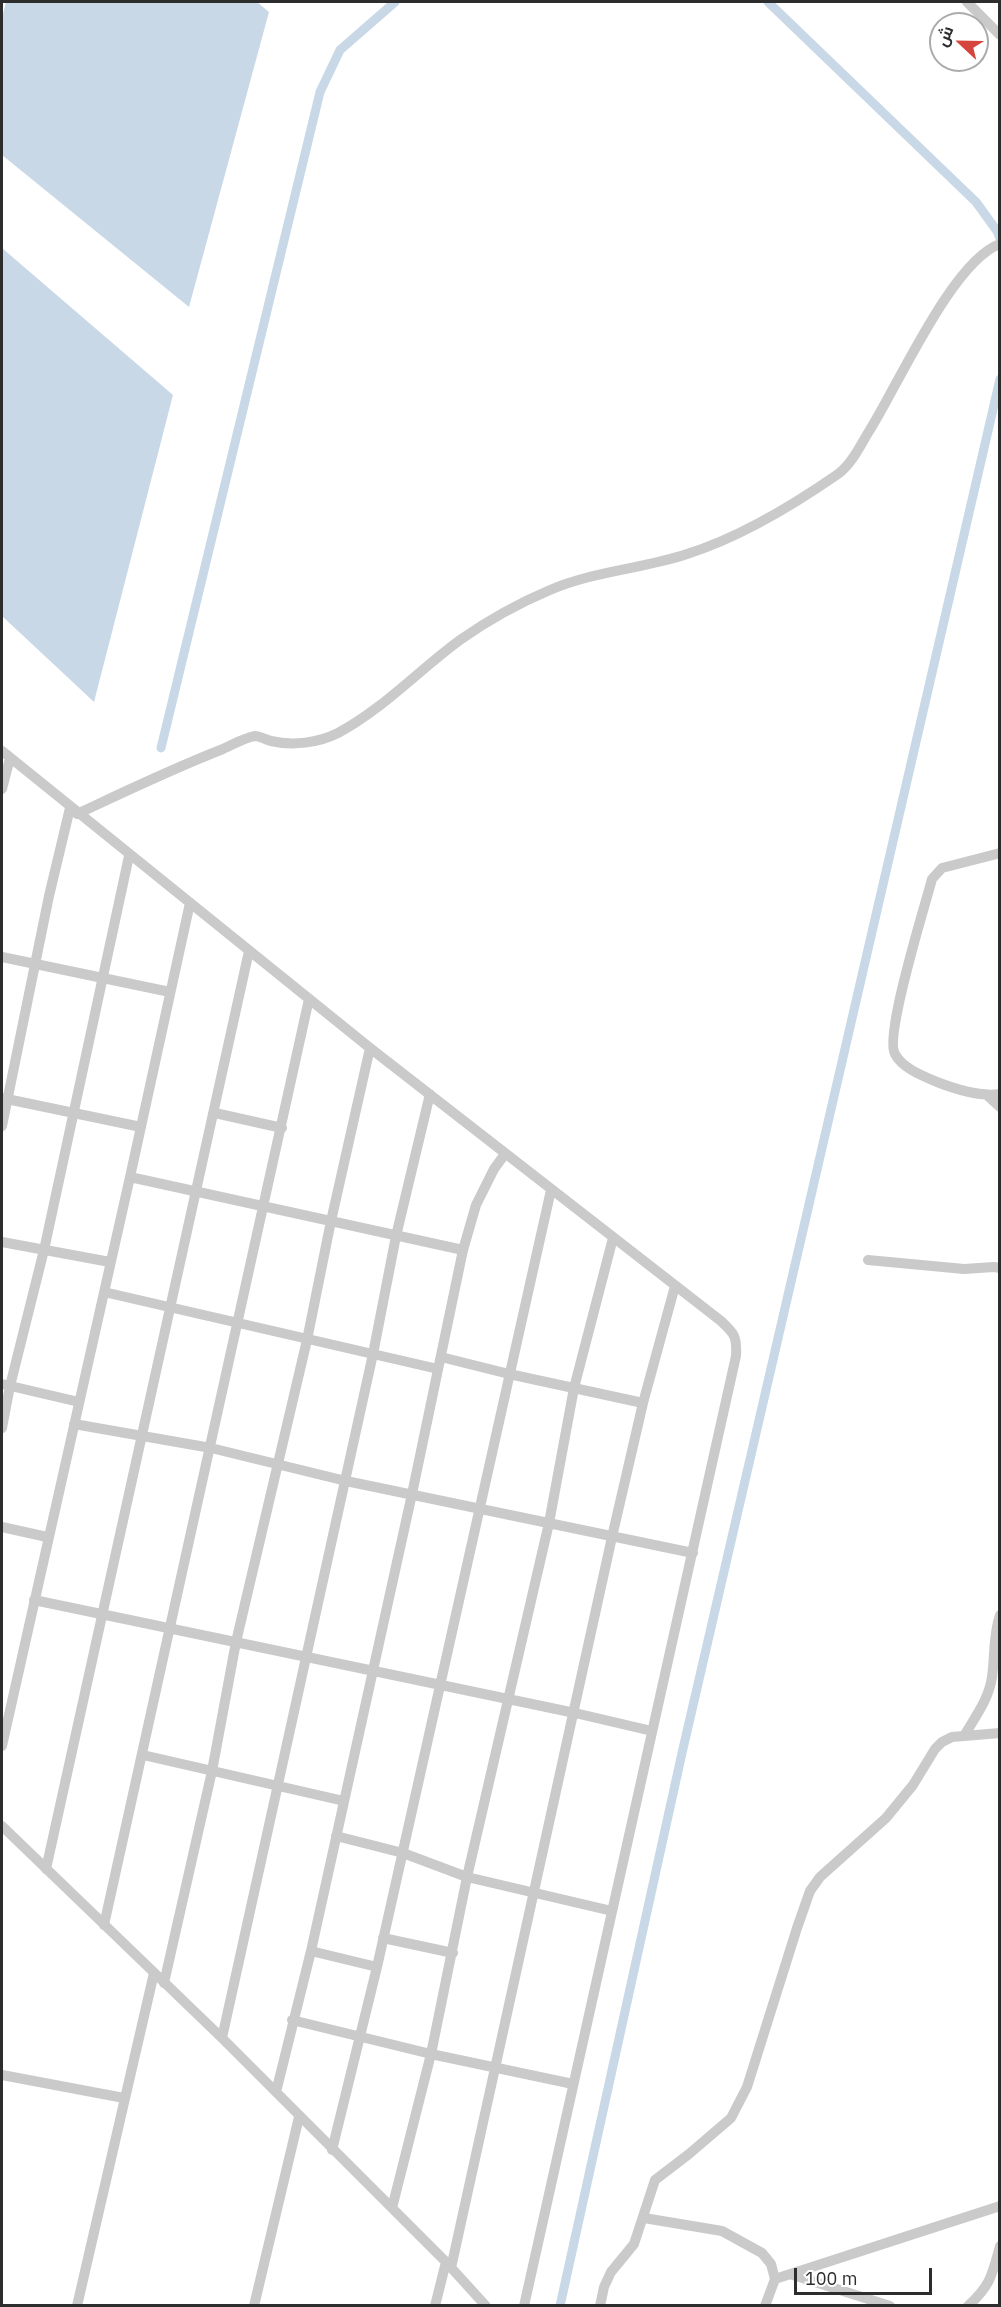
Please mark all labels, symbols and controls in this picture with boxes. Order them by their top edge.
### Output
north arrow [929,12,989,72]
text: ش [931,23,957,49]
scale bar [797,2256,935,2294]
text: 100 m [805,2267,857,2290]

